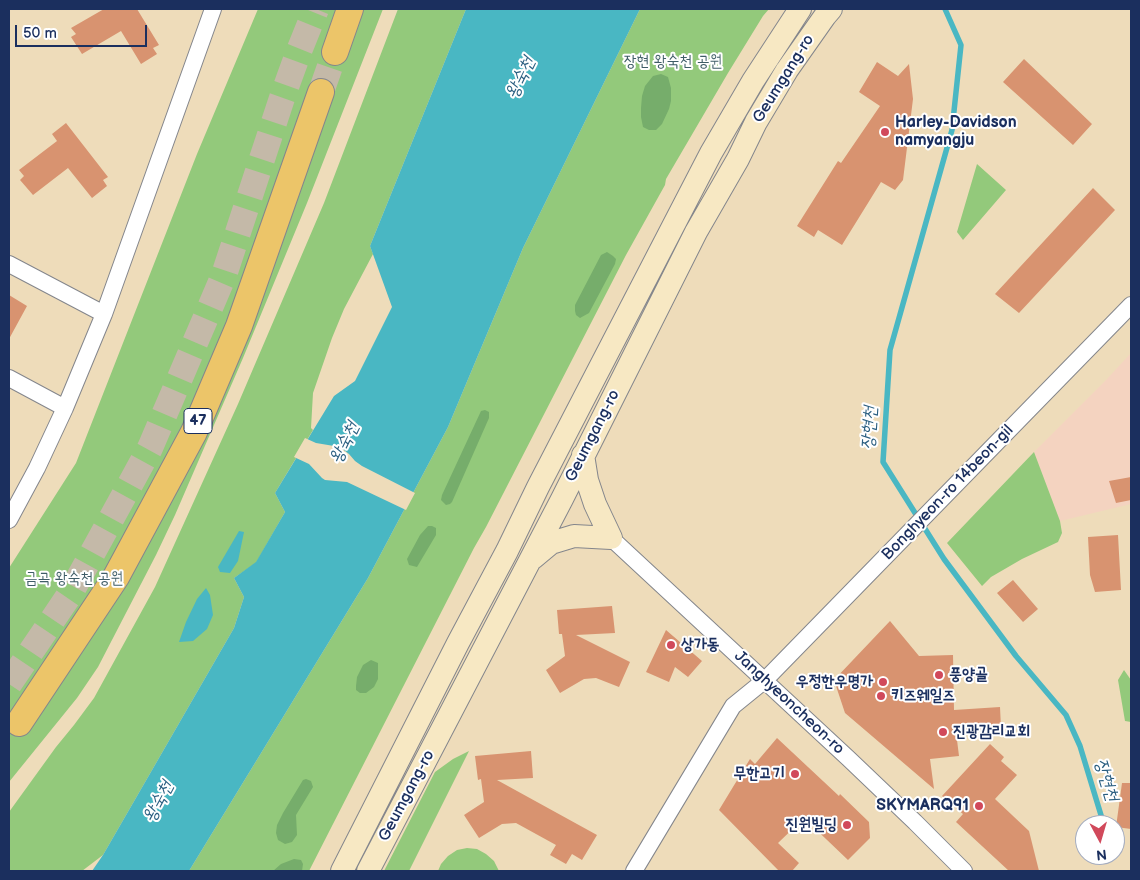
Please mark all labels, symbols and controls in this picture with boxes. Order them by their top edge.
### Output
scale bar [18,15,150,47]
text: 50 m [23,24,57,43]
street label: Geumgang-ro [749,31,819,127]
park label: 장현 왕숙천 공원 [624,52,722,72]
water label: 왕숙천 [502,54,540,102]
place label: Harley-Davidson namyangju [895,113,1017,151]
marker: Harley-Davidson namyangju [879,126,891,138]
street label: Geumgang-ro [562,387,624,485]
water label: 장현천 [858,406,882,450]
road number: 47 [184,408,212,434]
water label: 왕숙천 [326,419,364,467]
street label: Bonghyeon-ro 14beon-gil [878,421,1018,565]
park label: 금곡 왕숙천 공원 [25,569,123,589]
place label: 상가동 [681,635,720,655]
marker: 상가동 [665,639,677,651]
street label: Janghyeoncheon-ro [730,647,848,759]
place label: 풍양골 [949,665,988,685]
marker: 풍양골 [933,669,945,681]
place label: 우정한우명가 [796,672,873,692]
marker: 우정한우명가 [877,676,889,688]
place label: 키즈웨일즈 [891,686,955,706]
marker: 키즈웨일즈 [875,690,887,702]
place label: 진광감리교회 [953,722,1030,742]
marker: 진광감리교회 [937,726,949,738]
street label: Geumgang-ro [375,747,439,845]
water label: 장현천 [1089,756,1123,804]
place label: 무한고기 [734,764,785,784]
marker: 무한고기 [789,768,801,780]
water label: 왕숙천 [139,778,179,826]
place label: SKYMARQ91 [876,796,969,816]
marker: SKYMARQ91 [973,800,985,812]
place label: 진원빌딩 [786,815,837,835]
north arrow [1075,815,1125,865]
marker: 진원빌딩 [841,819,853,831]
text: N [1095,845,1108,863]

